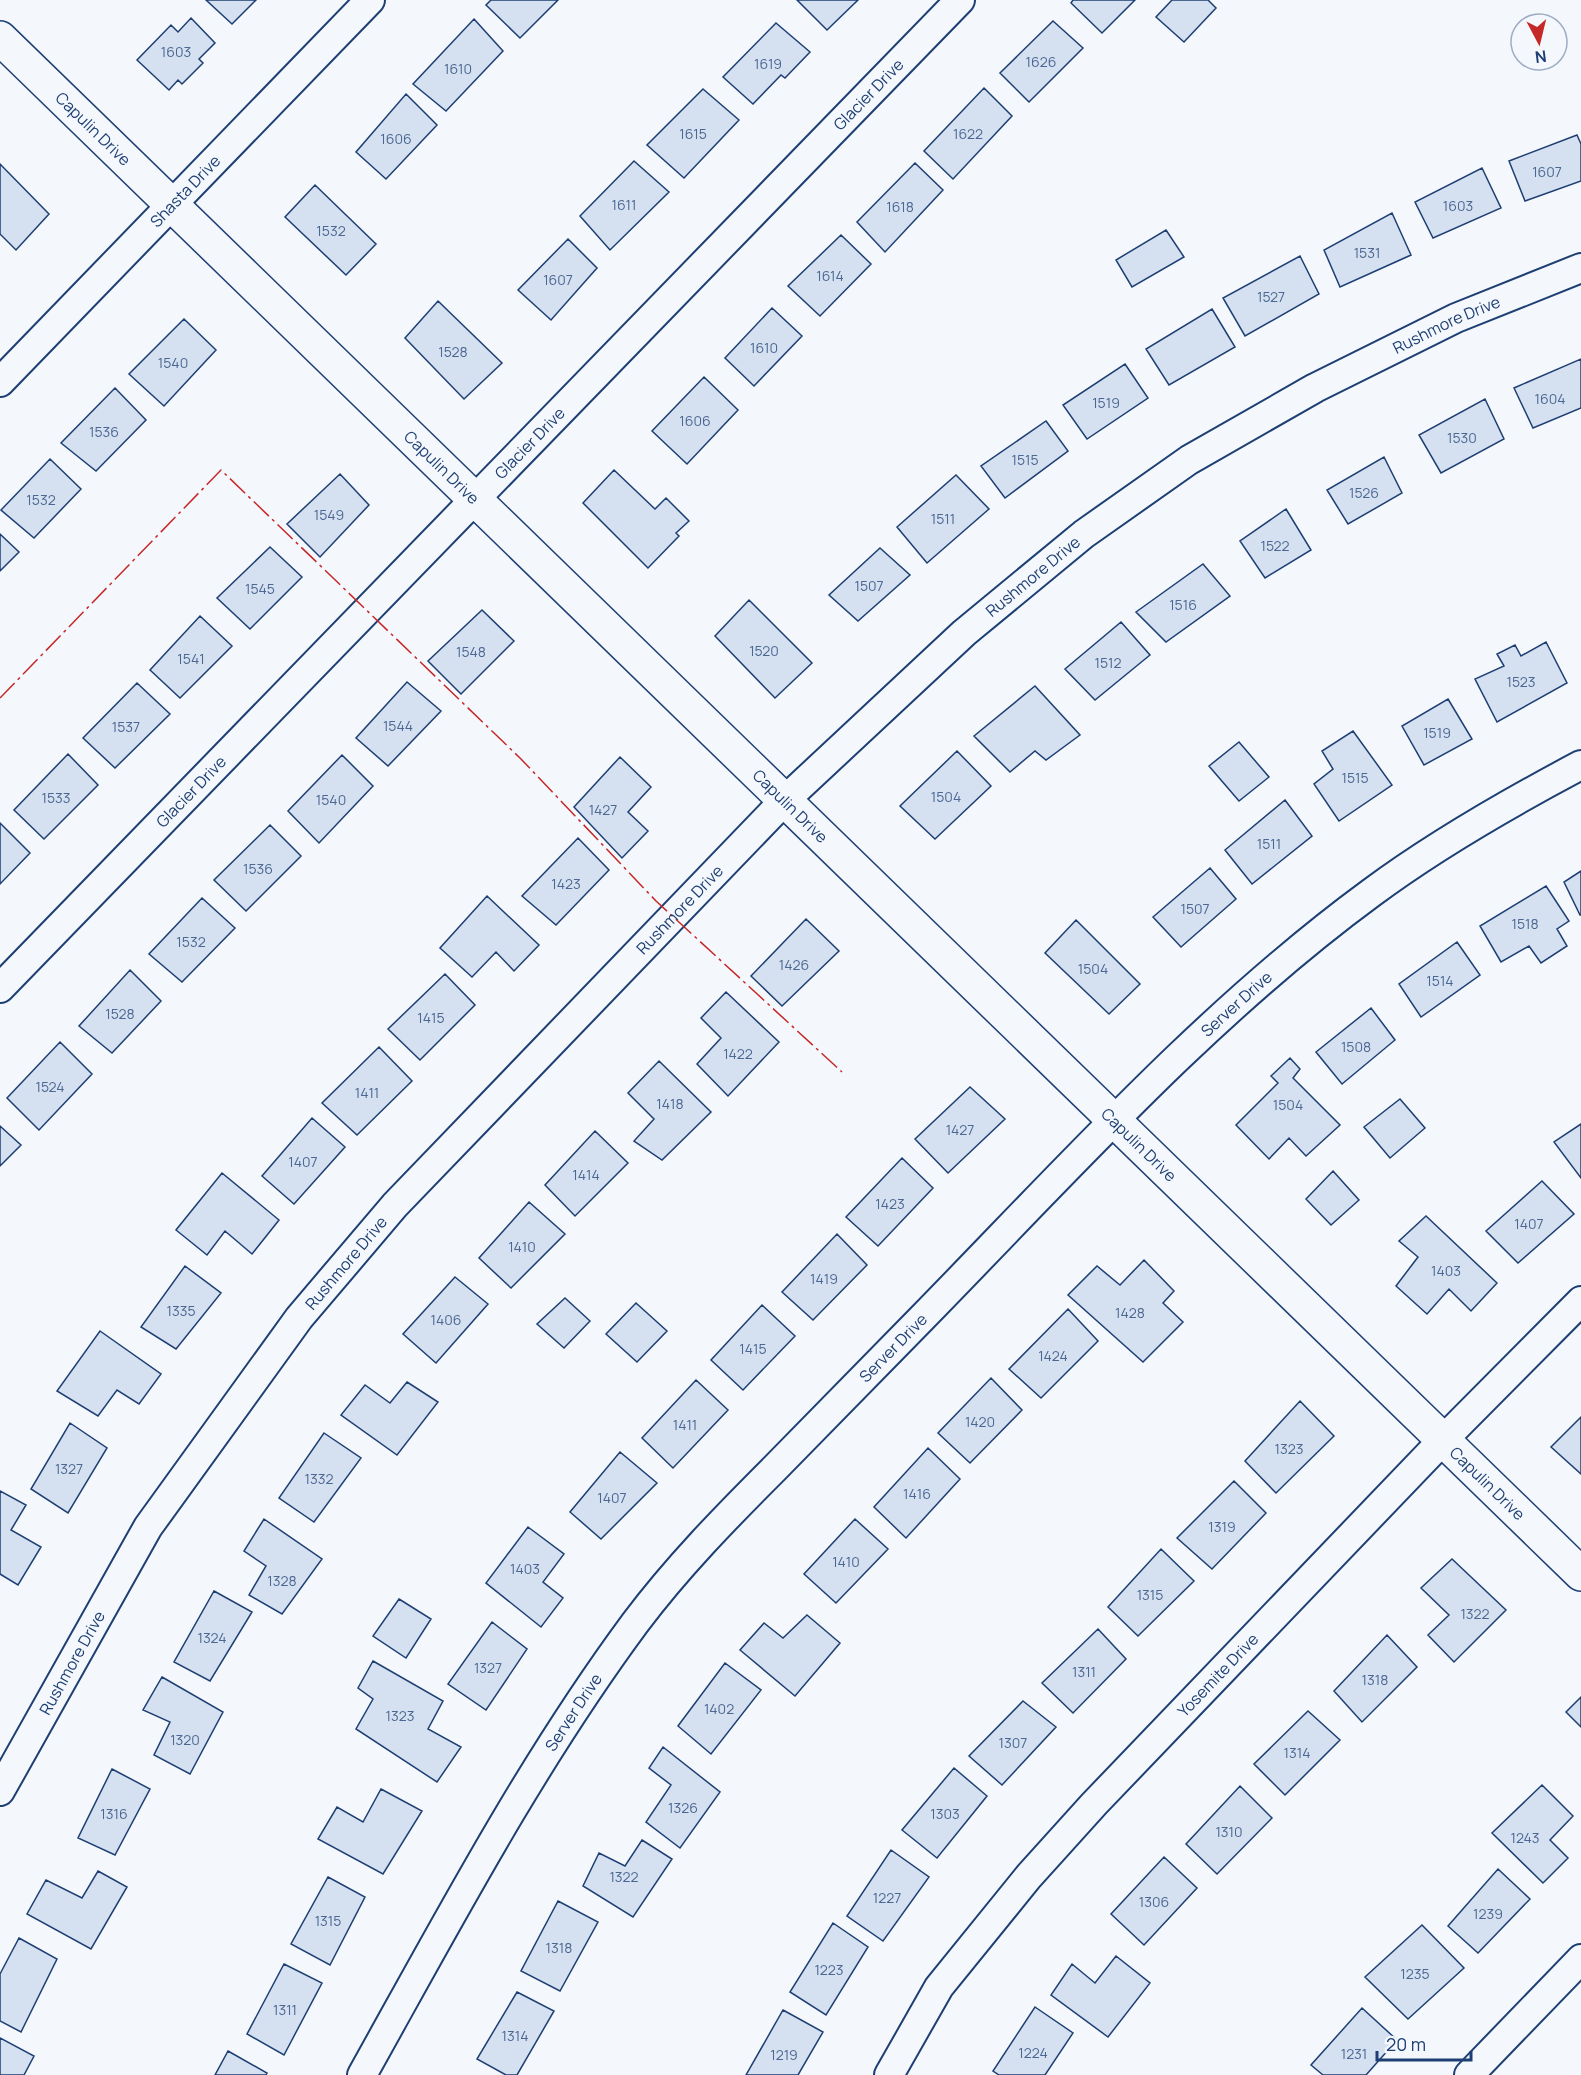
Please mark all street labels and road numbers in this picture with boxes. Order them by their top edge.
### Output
street label: Glacier Drive [828,54,908,135]
street label: Capulin Drive [51,87,136,170]
street label: Shasta Drive [145,150,225,232]
street label: Rushmore Drive [1389,290,1503,359]
street label: Glacier Drive [490,402,570,484]
street label: Capulin Drive [399,426,484,509]
street label: Rushmore Drive [981,531,1085,622]
street label: Glacier Drive [151,751,231,832]
street label: Capulin Drive [748,764,833,848]
street label: Rushmore Drive [631,860,728,959]
street label: Server Drive [1196,966,1277,1042]
street label: Capulin Drive [1097,1103,1181,1186]
street label: Rushmore Drive [300,1211,392,1314]
street label: Server Drive [854,1308,932,1387]
street label: Capulin Drive [1445,1442,1530,1525]
street label: Rushmore Drive [34,1607,110,1719]
street label: Yosemite Drive [1172,1628,1263,1721]
street label: Server Drive [540,1669,607,1755]

